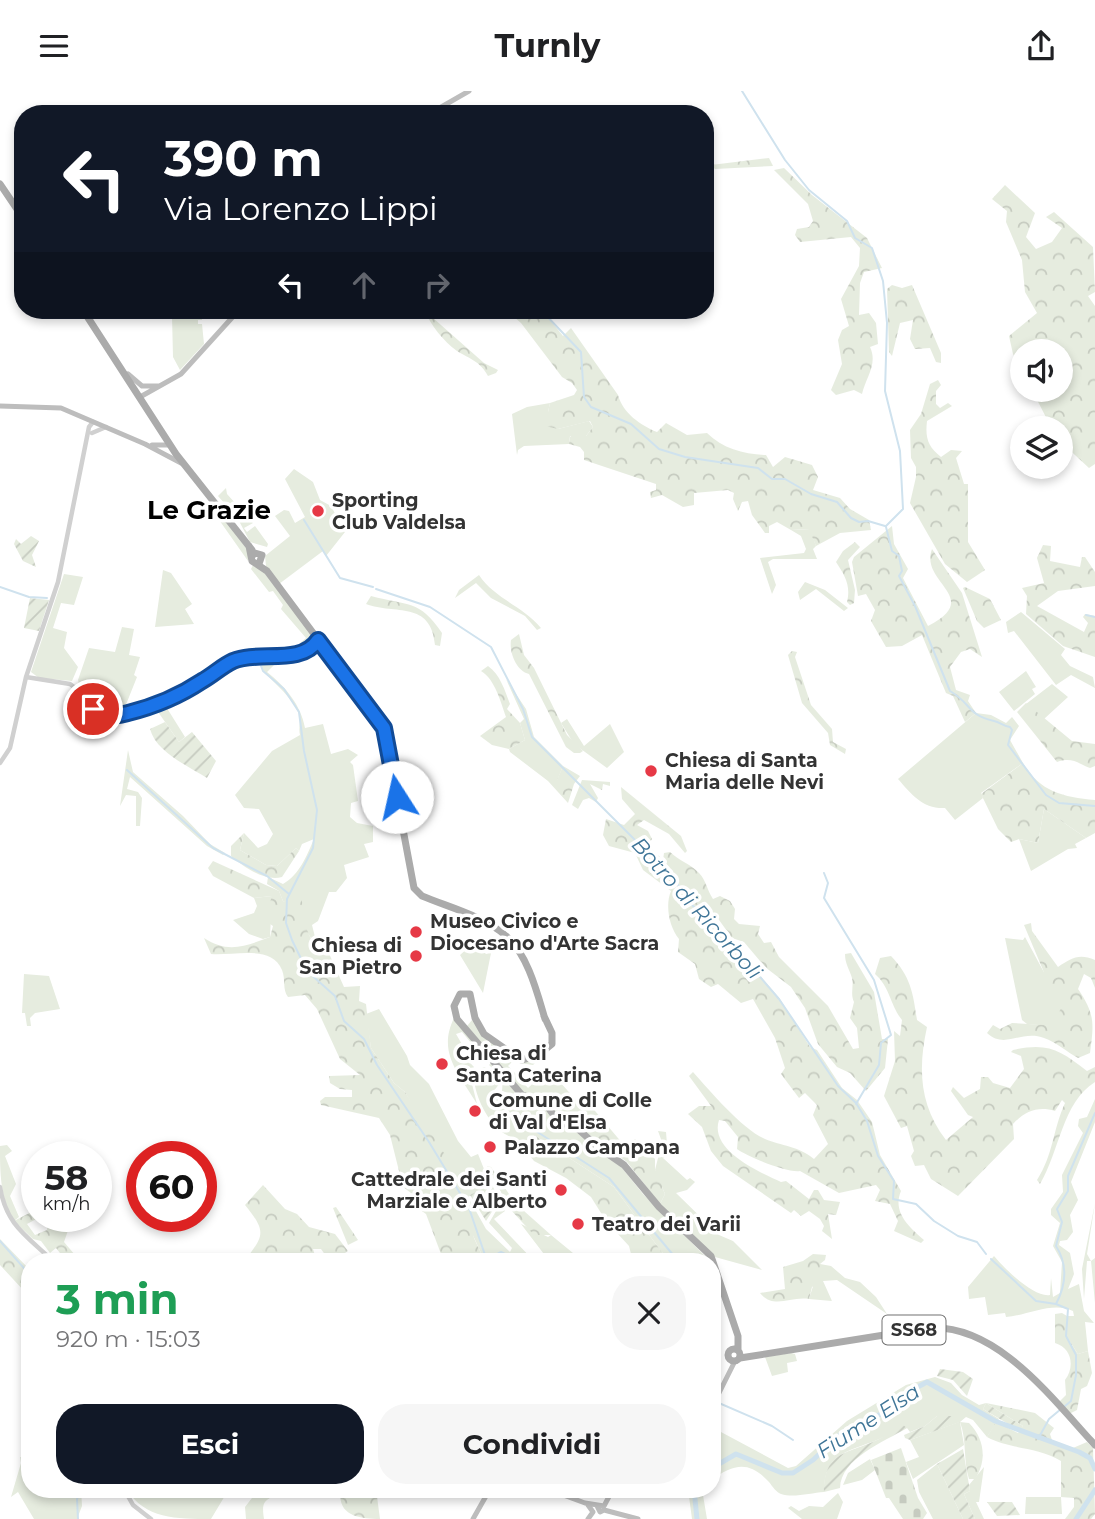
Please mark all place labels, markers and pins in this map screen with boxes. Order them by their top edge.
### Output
place label: Sporting Club Valdelsa [332,489,466,534]
marker: Sporting Club Valdelsa [310,503,326,519]
pin [63,679,123,739]
place label: Chiesa di Santa Maria delle Nevi [665,749,824,794]
marker: Chiesa di Santa Maria delle Nevi [643,763,659,779]
place label: Museo Civico e Diocesano d'Arte Sacra [430,910,659,955]
marker: Museo Civico e Diocesano d'Arte Sacra [408,924,424,940]
place label: Chiesa di San Pietro [299,934,402,979]
marker: Chiesa di San Pietro [408,948,424,964]
place label: Chiesa di Santa Caterina [456,1042,602,1087]
marker: Chiesa di Santa Caterina [434,1056,450,1072]
place label: Comune di Colle di Val d'Elsa [489,1089,652,1134]
marker: Comune di Colle di Val d'Elsa [467,1103,483,1119]
place label: Palazzo Campana [504,1136,680,1159]
marker: Palazzo Campana [482,1139,498,1155]
place label: Cattedrale dei Santi Marziale e Alberto [351,1168,547,1213]
marker: Cattedrale dei Santi Marziale e Alberto [553,1182,569,1198]
place label: Teatro dei Varii [592,1213,741,1236]
marker: Teatro dei Varii [570,1216,586,1232]

